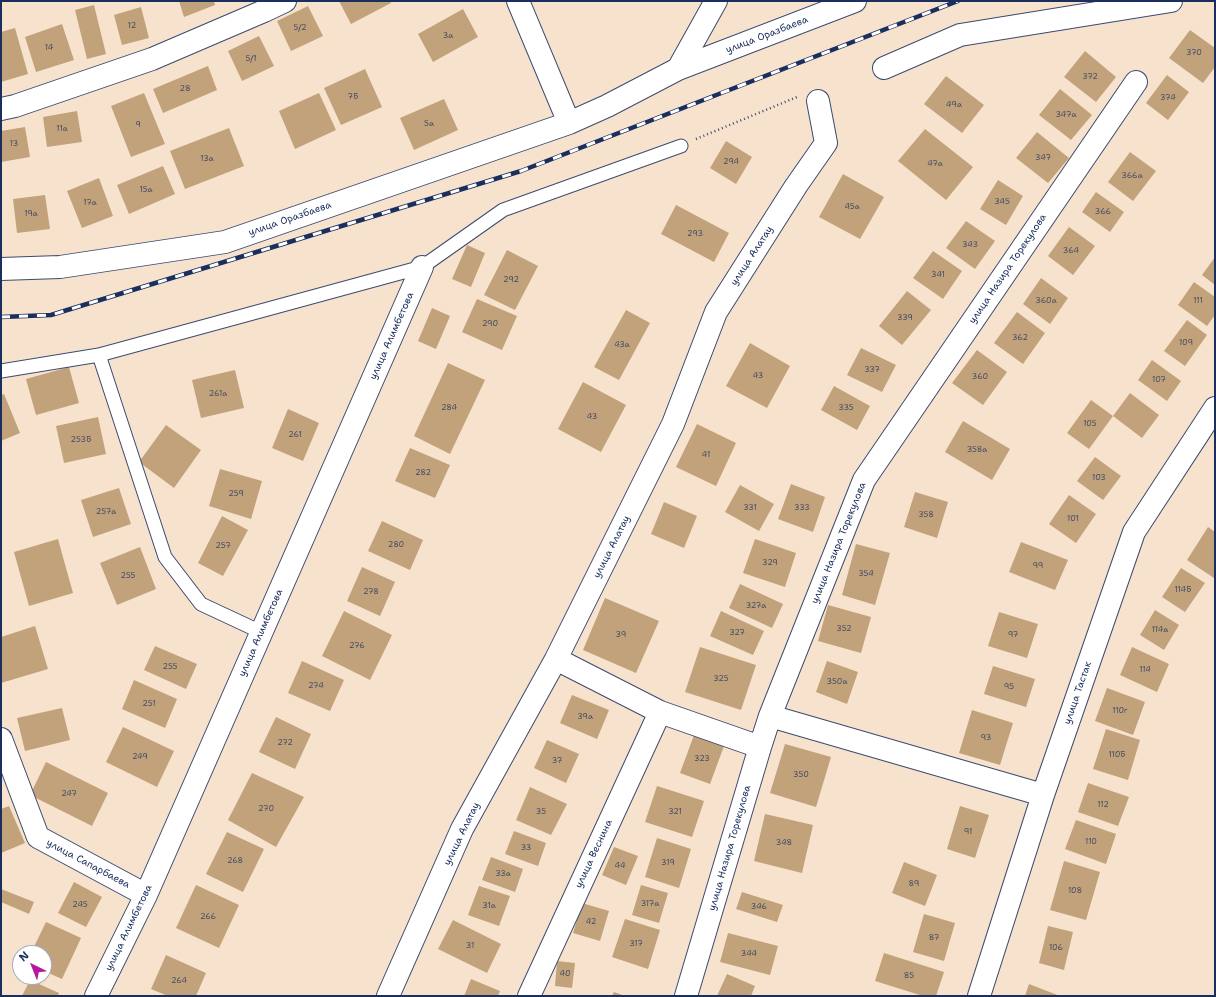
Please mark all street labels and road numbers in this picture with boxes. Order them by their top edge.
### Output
street label: улица Оразбаева [724,14,810,56]
street label: улица Оразбаева [247,199,333,239]
street label: улица Назира Торекулова [967,212,1049,326]
street label: улица Алатау [728,224,776,288]
street label: улица Алимбетова [367,290,417,382]
street label: улица Назира Торекулова [809,480,869,606]
street label: улица Алатау [591,514,633,580]
street label: улица Алимбетова [236,587,286,679]
street label: улица Тастак [1062,660,1094,726]
street label: улица Назира Торекулова [706,784,754,912]
street label: улица Алатау [442,801,482,867]
street label: улица Веснина [573,818,615,890]
street label: улица Сапарбаева [44,837,132,891]
street label: улица Алимбетова [103,883,155,973]

